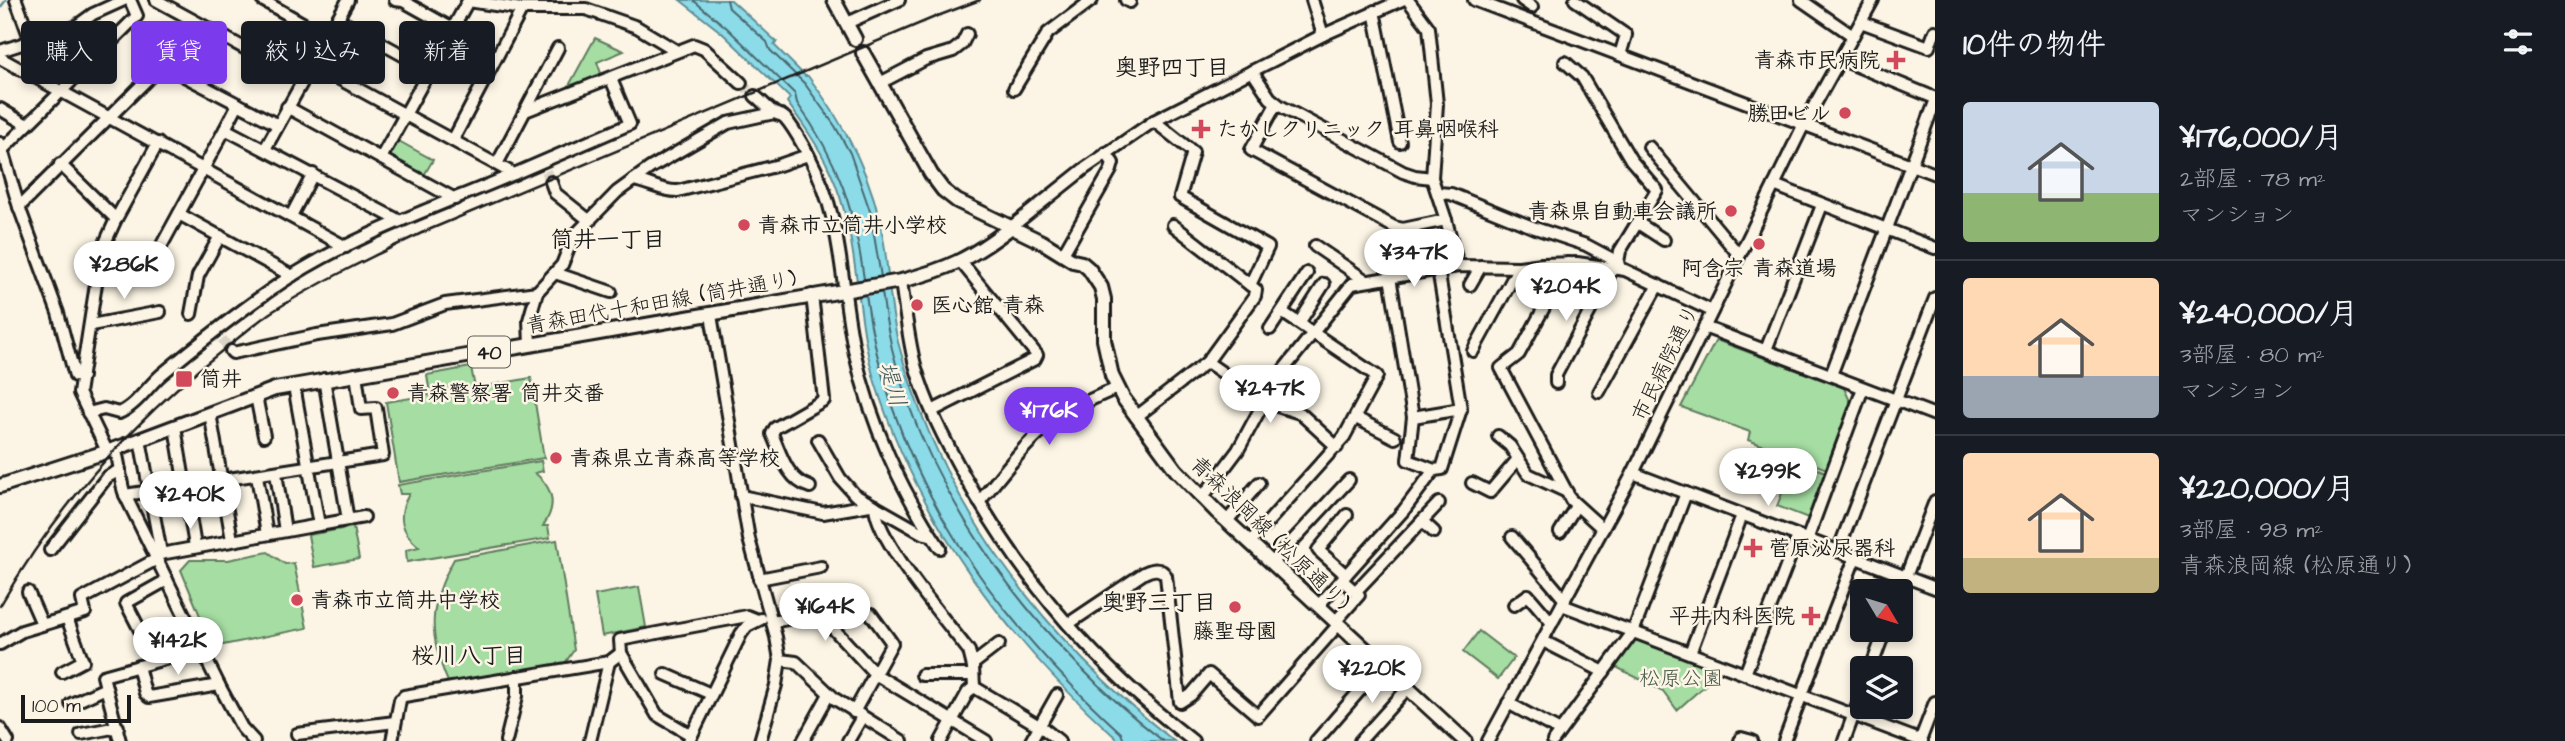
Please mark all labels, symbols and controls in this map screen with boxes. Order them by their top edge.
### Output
chip: 購入 [21,21,117,84]
chip: 賃貸 [131,21,227,84]
chip: 絞り込み [241,21,385,84]
chip: 新着 [399,21,495,84]
icon: filters [2499,23,2537,61]
text: 10件の物件 [1963,24,2106,66]
place label: 青森市民病院 [1754,46,1880,75]
marker: 青森市民病院 [1886,50,1906,70]
district label: 奥野四丁目 [1115,52,1230,84]
place label: 勝田ビル [1747,99,1831,128]
marker: 勝田ビル [1837,105,1853,121]
place label: たかしクリニック 耳鼻咽喉科 [1217,115,1498,144]
text: ¥176,000/月 [2180,117,2343,159]
marker: たかしクリニック 耳鼻咽喉科 [1191,119,1211,139]
icon: home [2019,130,2103,214]
text: 2部屋 · 78 m² [2180,163,2326,195]
place label: 青森県自動車会議所 [1528,197,1717,226]
text: マンション [2180,199,2294,231]
marker: 青森県自動車会議所 [1723,203,1739,219]
place label: 青森市立筒井小学校 [758,211,947,240]
marker: 青森市立筒井小学校 [736,217,752,233]
district label: 筒井一丁目 [551,224,666,256]
pin: ¥347K [1365,230,1463,289]
text: ¥347K [1380,236,1448,268]
marker: 阿含宗 青森道場 [1751,236,1767,252]
pin: ¥286K [75,242,173,301]
text: ¥286K [90,248,158,280]
place label: 阿含宗 青森道場 [1681,254,1837,283]
street label: 青森田代十和田線 (筒井通り) [524,264,799,341]
pin: ¥204K [1517,264,1615,323]
text: ¥204K [1531,270,1601,302]
place label: 医心館 青森 [931,291,1044,320]
text: ¥240,000/月 [2180,293,2358,335]
marker: 医心館 青森 [909,297,925,313]
street label: 市民病院通り [1625,300,1706,426]
icon: home [2019,306,2103,390]
road number: 40 [468,336,510,368]
text: 3部屋 · 80 m² [2180,339,2325,371]
water label: 堤川 [870,358,914,411]
place label: 筒井 [200,365,242,394]
pin: ¥247K [1221,366,1319,425]
marker: 筒井 [174,369,194,389]
text: ¥247K [1235,372,1305,404]
text: マンション [2180,375,2294,407]
place label: 青森警察署 筒井交番 [407,379,604,408]
marker: 青森警察署 筒井交番 [385,385,401,401]
pin: ¥176K [1000,388,1098,447]
text: ¥176K [1020,394,1078,426]
place label: 青森県立青森高等学校 [570,444,780,473]
pin: ¥299K [1719,448,1817,508]
marker: 青森県立青森高等学校 [548,450,564,466]
street label: 青森浪岡線 (松原通り) [1184,450,1356,617]
text: ¥299K [1735,455,1801,487]
text: ¥220,000/月 [2180,468,2355,510]
pin: ¥240K [141,472,239,531]
text: ¥240K [155,478,225,510]
icon: home [2019,481,2103,565]
text: 3部屋 · 98 m² [2180,514,2323,546]
place label: 菅原泌尿器科 [1769,534,1895,563]
marker: 菅原泌尿器科 [1743,538,1763,558]
text: 青森浪岡線 (松原通り) [2180,550,2411,582]
north arrow [1850,579,1913,642]
map controls [1850,579,1913,719]
pin: ¥164K [776,584,874,643]
place label: 青森市立筒井中学校 [311,586,500,615]
district label: 奥野三丁目 [1102,587,1217,619]
text: ¥164K [795,590,855,622]
marker: 青森市立筒井中学校 [289,592,305,608]
marker: 藤聖母園 [1227,599,1243,615]
place label: 平井内科医院 [1669,602,1795,631]
marker: 平井内科医院 [1801,606,1821,626]
place label: 藤聖母園 [1193,617,1277,646]
pin: ¥142K [129,618,227,677]
text: ¥142K [149,624,207,656]
district label: 桜川八丁目 [412,640,527,672]
pin: ¥220K [1323,646,1421,705]
text: ¥220K [1338,652,1406,684]
button: layers [1850,656,1913,719]
park label: 松原公園 [1639,664,1723,693]
scale bar [21,692,131,724]
text: 100 m [32,693,81,720]

